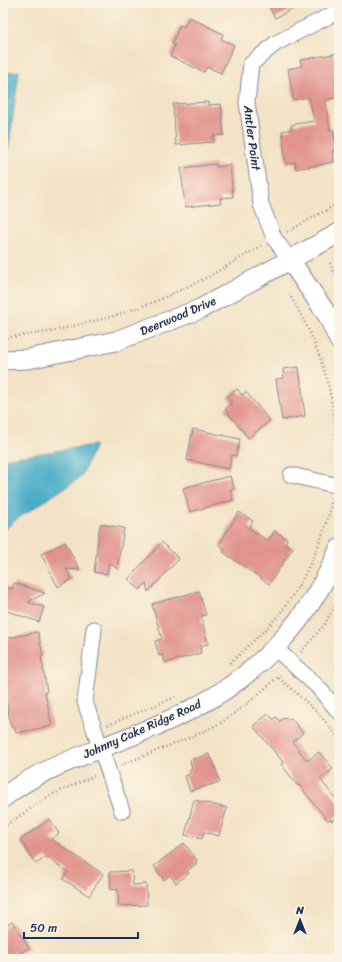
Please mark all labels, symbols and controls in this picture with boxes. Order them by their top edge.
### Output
street label: Antler Point [237,103,267,173]
street label: Deerwood Drive [136,290,220,342]
street label: Johnny Cake Ridge Road [78,693,205,765]
north arrow [280,900,320,940]
text: N [295,901,304,920]
scale bar [24,914,138,940]
text: 50 m [30,917,57,939]

